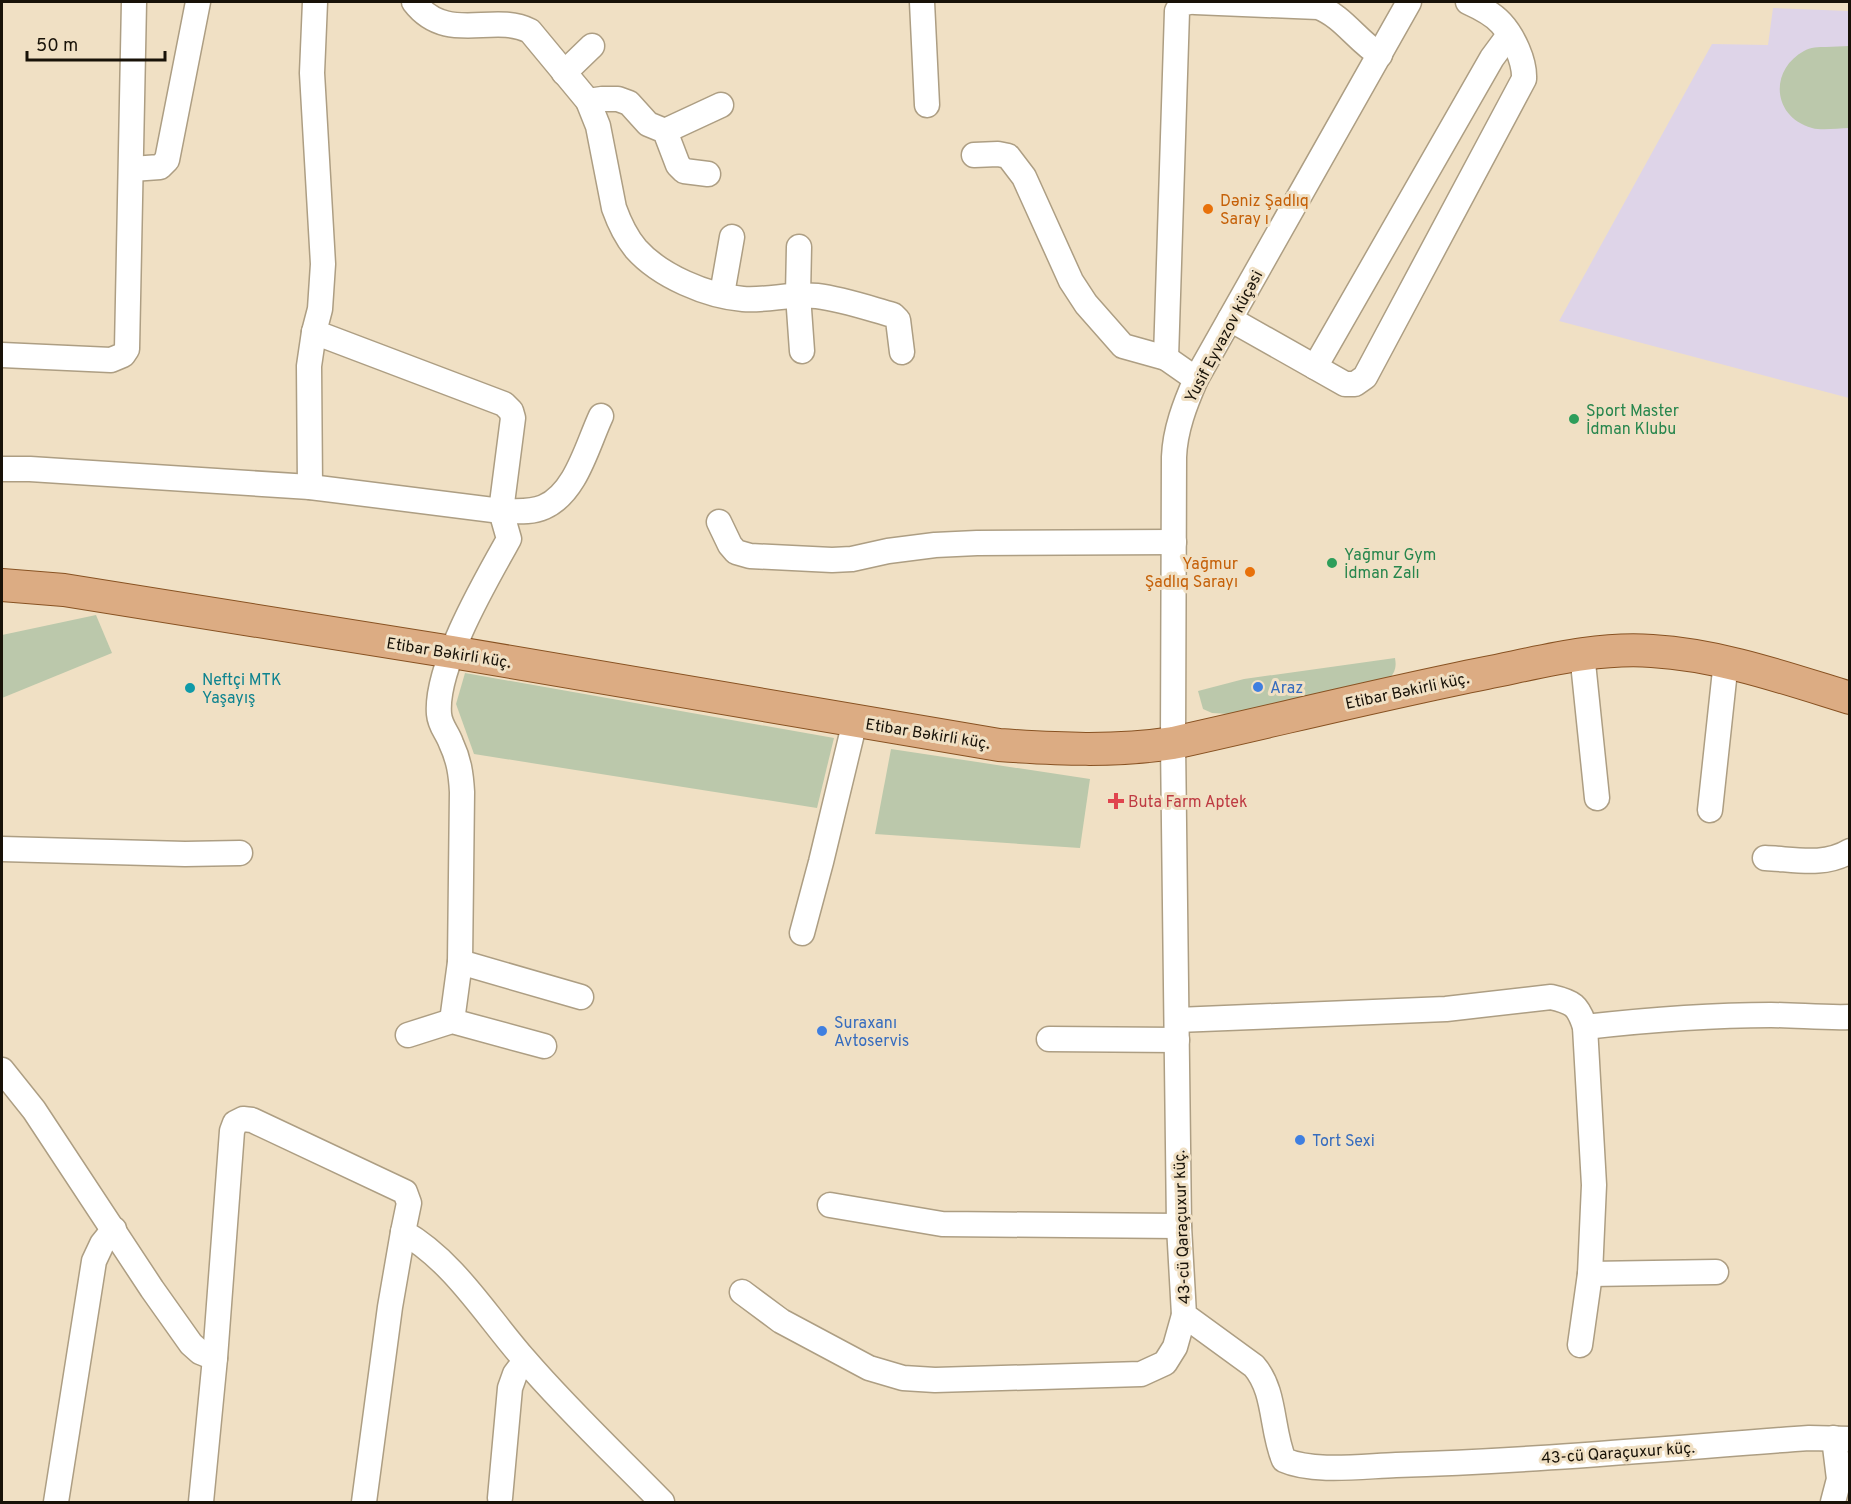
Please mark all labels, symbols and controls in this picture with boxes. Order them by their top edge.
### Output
scale bar [27,24,165,62]
text: 50 m [36,35,78,58]
place label: Dəniz Şadlıq Saray ı [1220,192,1309,230]
marker: Dəniz Şadlıq Saray ı [1201,202,1215,216]
street label: Yusif Eyvazov küçəsi [1181,267,1268,407]
place label: Sport Master İdman Klubu [1586,402,1679,440]
marker: Sport Master İdman Klubu [1567,412,1581,426]
place label: Yağmur Gym İdman Zalı [1344,546,1436,584]
place label: Yağmur Şadlıq Sarayı [1145,555,1238,593]
marker: Yağmur Gym İdman Zalı [1325,556,1339,570]
marker: Yağmur Şadlıq Sarayı [1243,565,1257,579]
street label: Etibar Bəkirli küç. [385,634,513,674]
street label: Etibar Bəkirli küç. [1344,669,1471,715]
place label: Neftçi MTK Yaşayış [202,671,281,709]
place label: Araz [1270,679,1303,699]
marker: Araz [1251,680,1265,694]
marker: Neftçi MTK Yaşayış [183,681,197,695]
street label: Etibar Bəkirli küç. [864,715,992,755]
place label: Buta Farm Aptek [1128,793,1247,813]
marker: Buta Farm Aptek [1109,794,1123,808]
place label: Suraxanı Avtoservis [834,1014,909,1052]
marker: Suraxanı Avtoservis [815,1024,829,1038]
place label: Tort Sexi [1312,1132,1375,1152]
marker: Tort Sexi [1293,1133,1307,1147]
street label: 43-cü Qaraçuxur küç. [1170,1149,1196,1304]
street label: 43-cü Qaraçuxur küç. [1540,1439,1696,1469]

